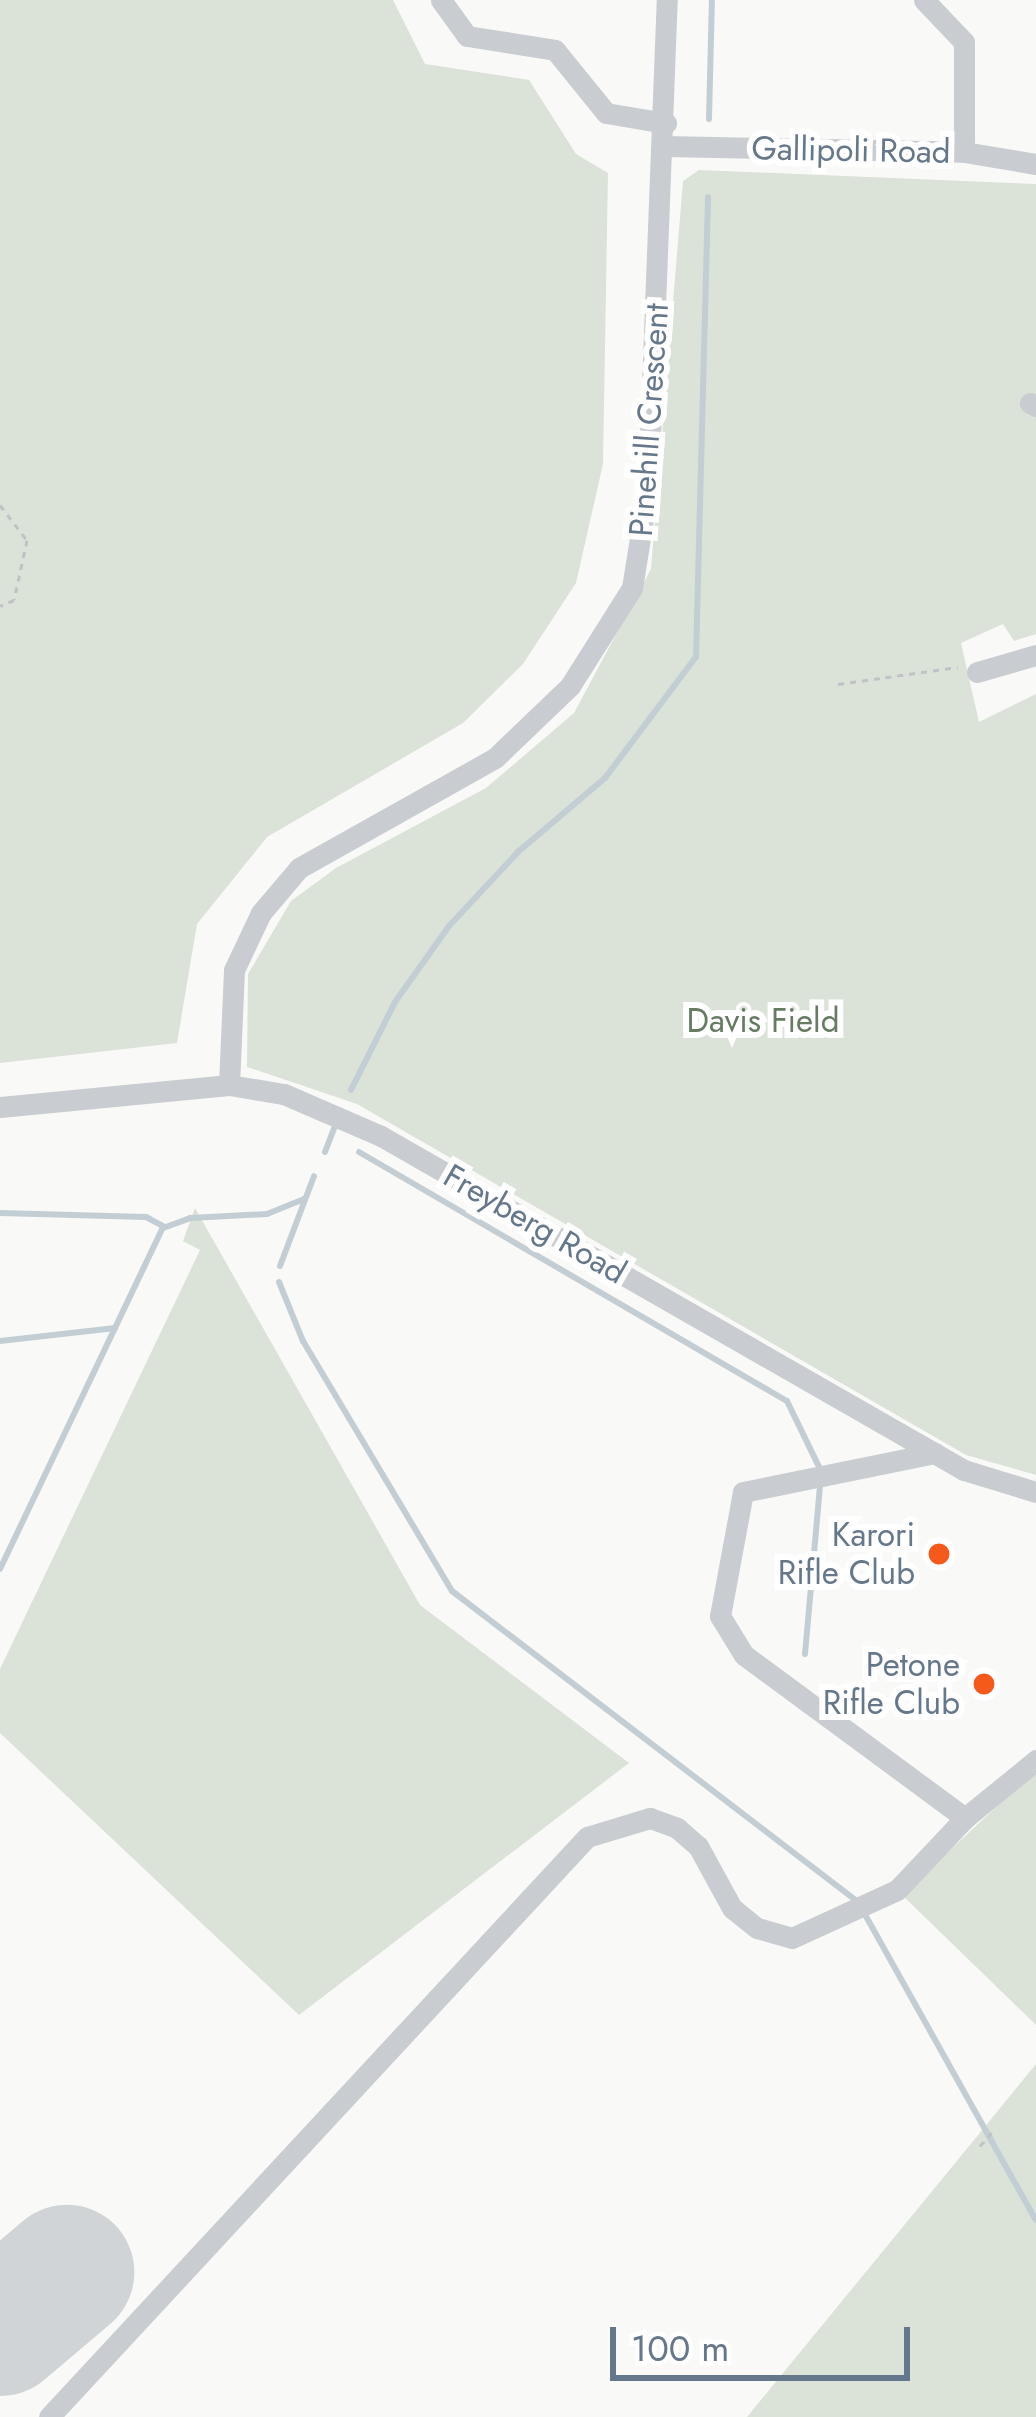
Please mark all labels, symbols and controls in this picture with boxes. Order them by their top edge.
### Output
street label: Gallipoli Road [751,128,951,172]
street label: Pinehill Crescent [621,302,677,538]
park label: Davis Field [687,1001,839,1041]
street label: Freyberg Road [437,1156,633,1292]
place label: Karori Rifle Club [778,1515,915,1593]
marker: Karori Rifle Club [926,1541,952,1567]
place label: Petone Rifle Club [823,1645,960,1723]
marker: Petone Rifle Club [971,1671,997,1697]
scale bar [616,2303,916,2377]
text: 100 m [631,2322,729,2374]

